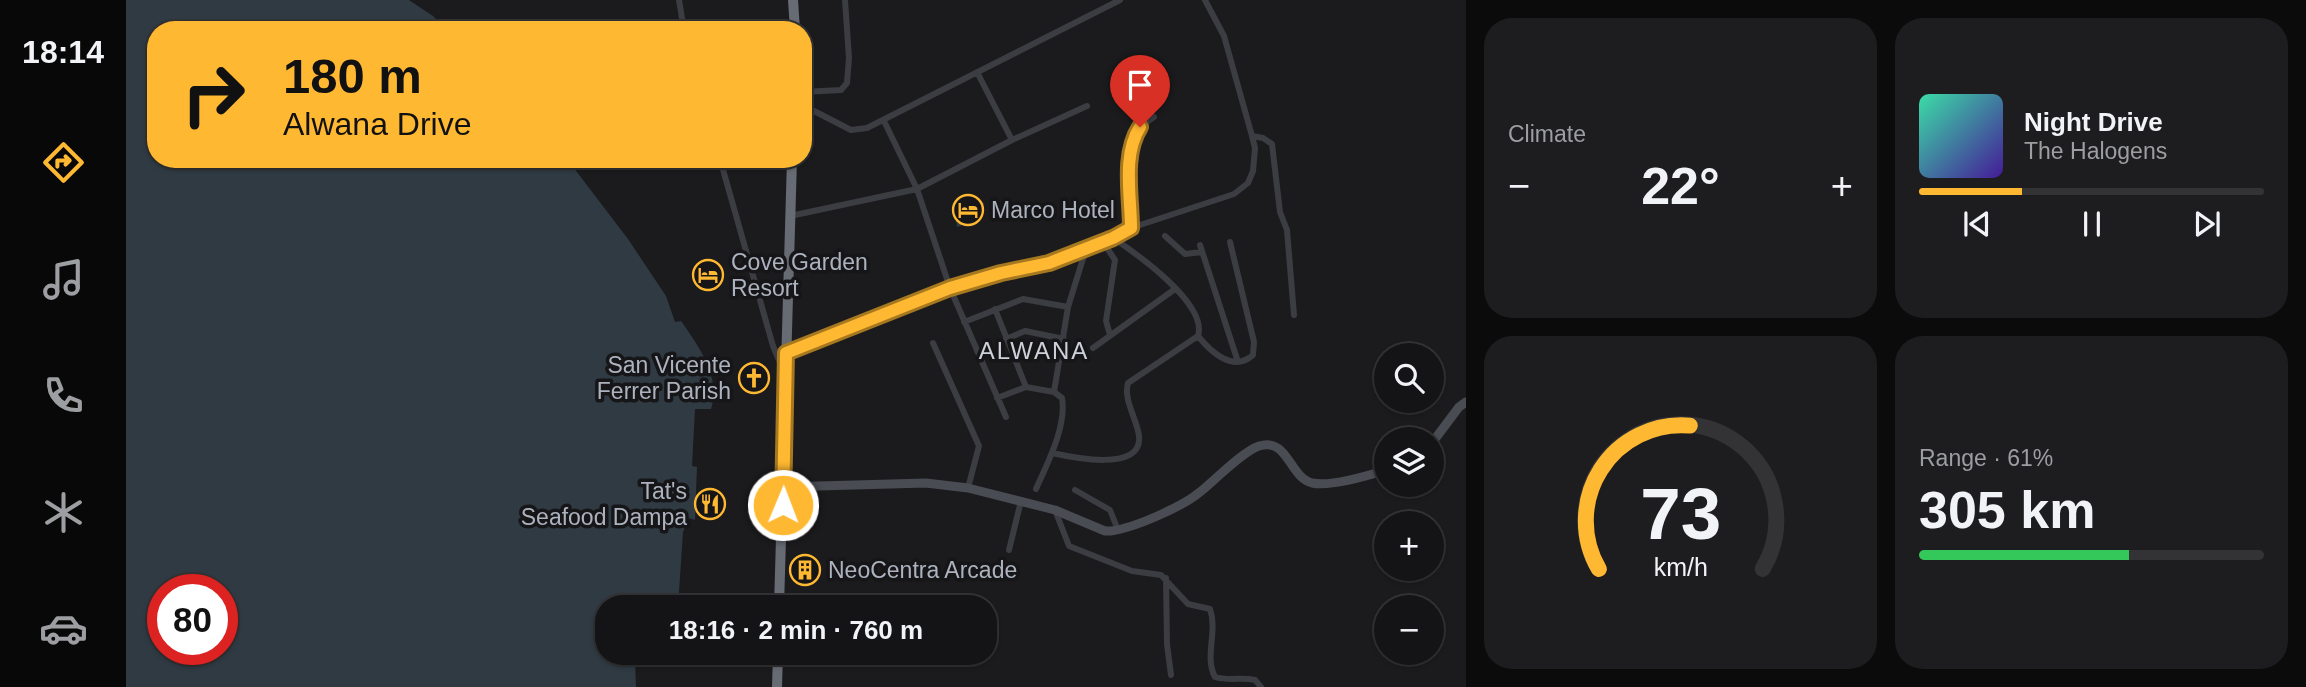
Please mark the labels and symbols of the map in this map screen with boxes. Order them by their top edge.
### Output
pin [1110,55,1170,127]
hotel icon: Marco Hotel [951,193,985,227]
place label: Marco Hotel [991,197,1115,223]
place label: Cove Garden Resort [731,249,868,301]
hotel icon: Cove Garden Resort [691,258,725,292]
district label: ALWANA [979,337,1089,364]
place label: San Vicente Ferrer Parish [597,352,731,404]
church icon: San Vicente Ferrer Parish [737,361,771,395]
position arrow [746,468,820,542]
place label: Tat's Seafood Dampa [521,478,687,530]
restaurant icon: Tat's Seafood Dampa [693,487,727,521]
building icon: NeoCentra Arcade [788,553,822,587]
place label: NeoCentra Arcade [828,557,1017,583]
speed limit sign: 80 [147,574,238,665]

